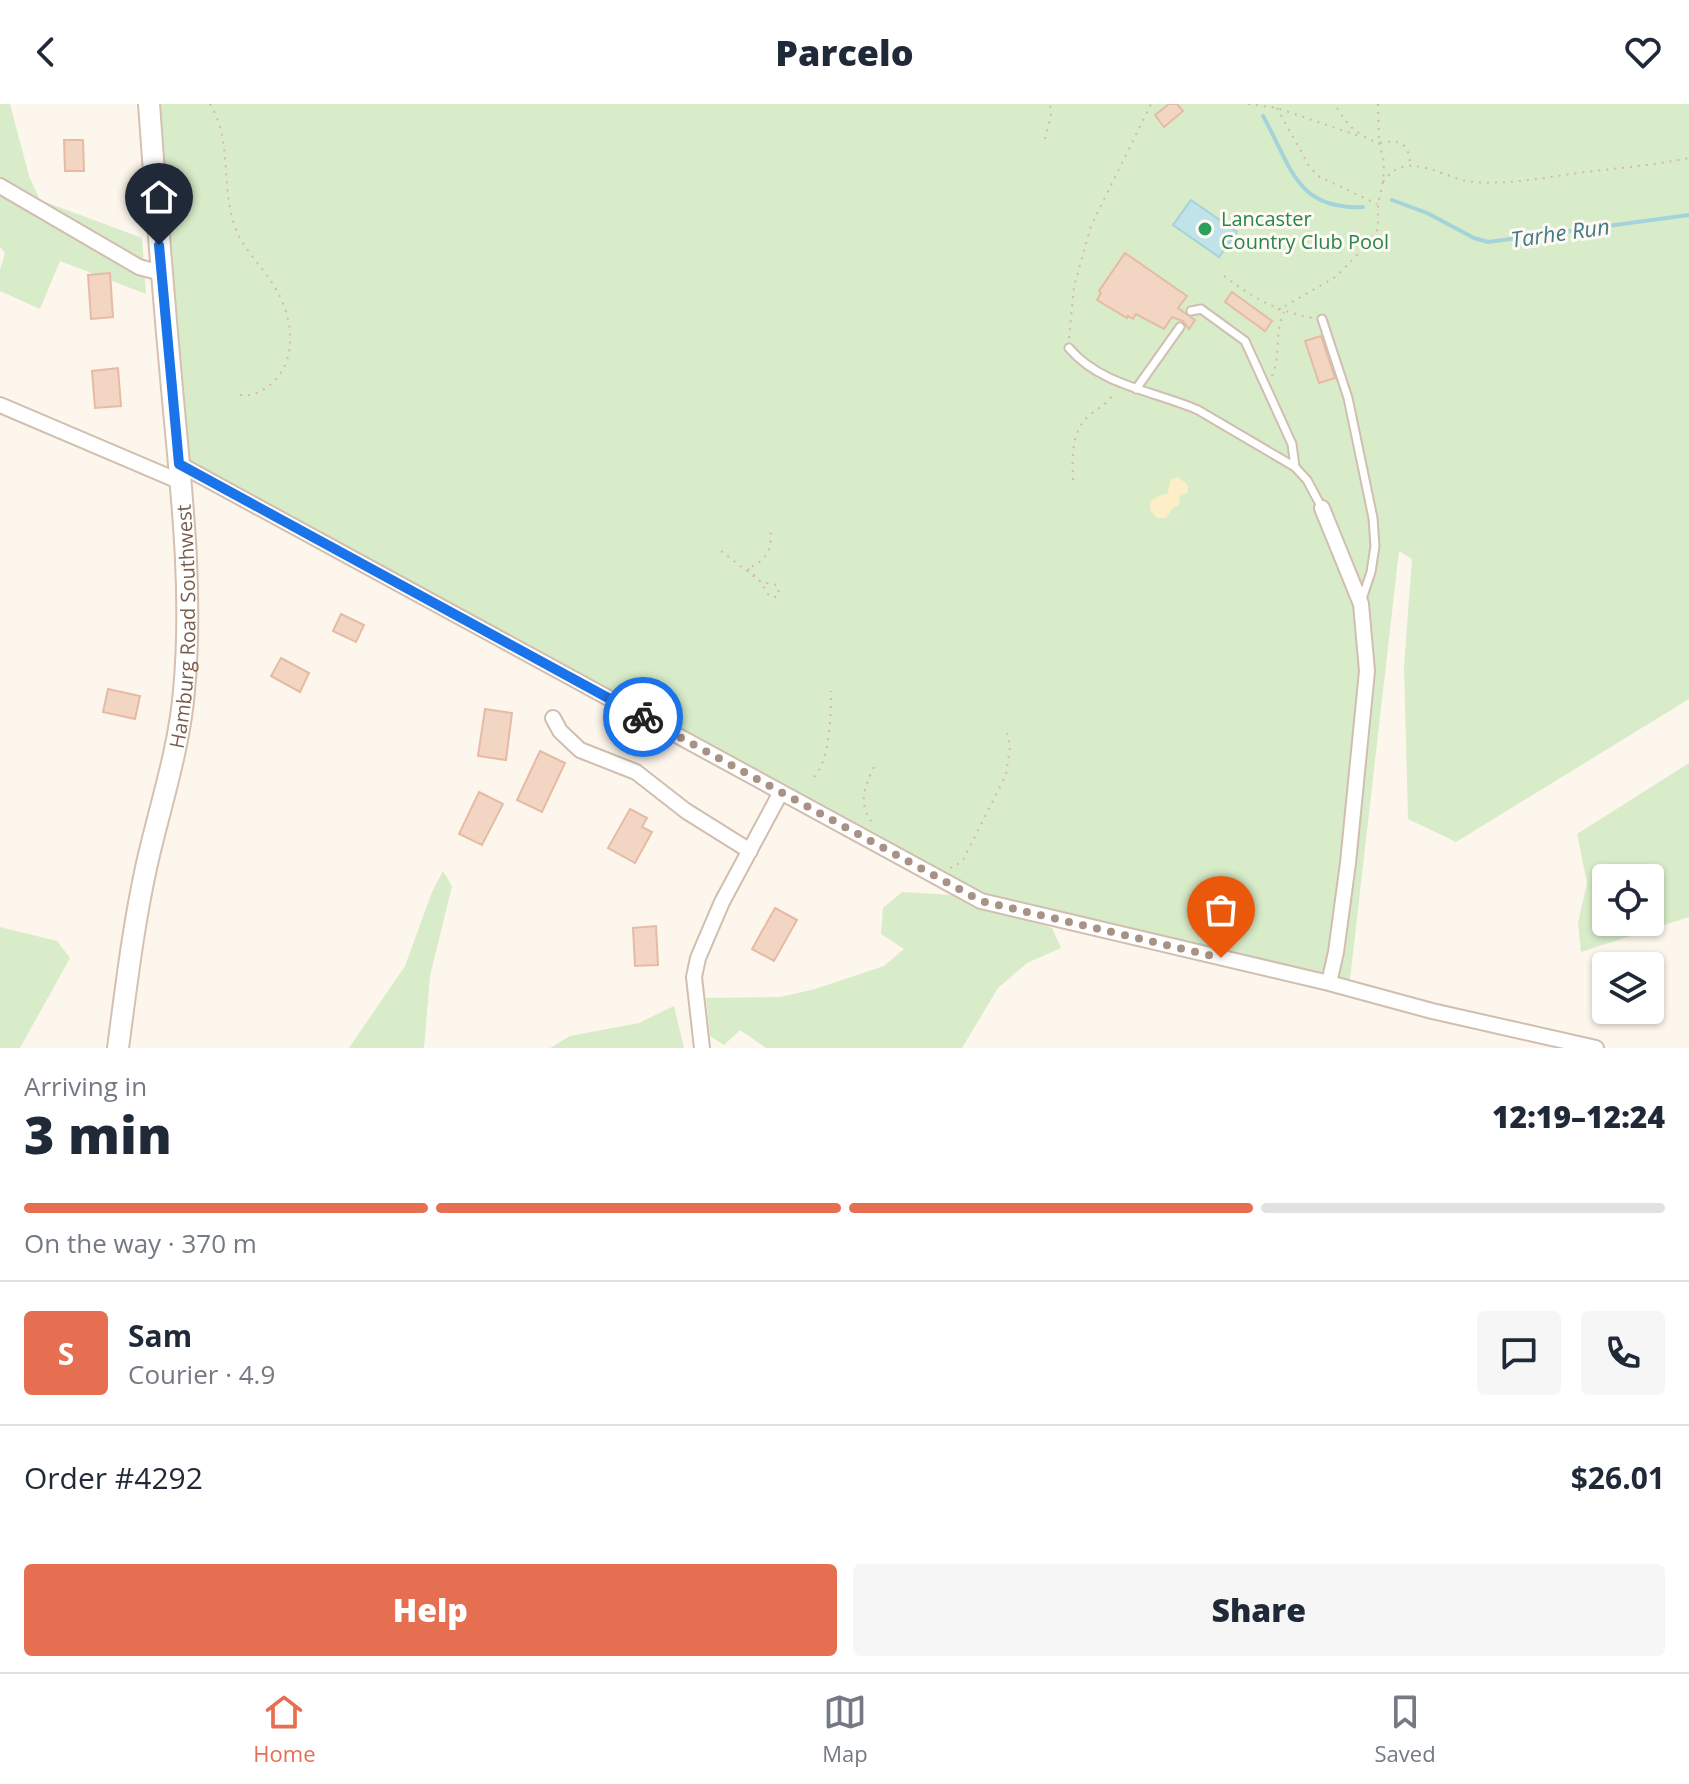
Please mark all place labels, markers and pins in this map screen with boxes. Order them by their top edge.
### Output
pin [125,163,193,245]
place label: Lancaster Country Club Pool [1221,205,1389,255]
marker: Lancaster Country Club Pool [1196,220,1214,238]
pin [1187,876,1255,958]

